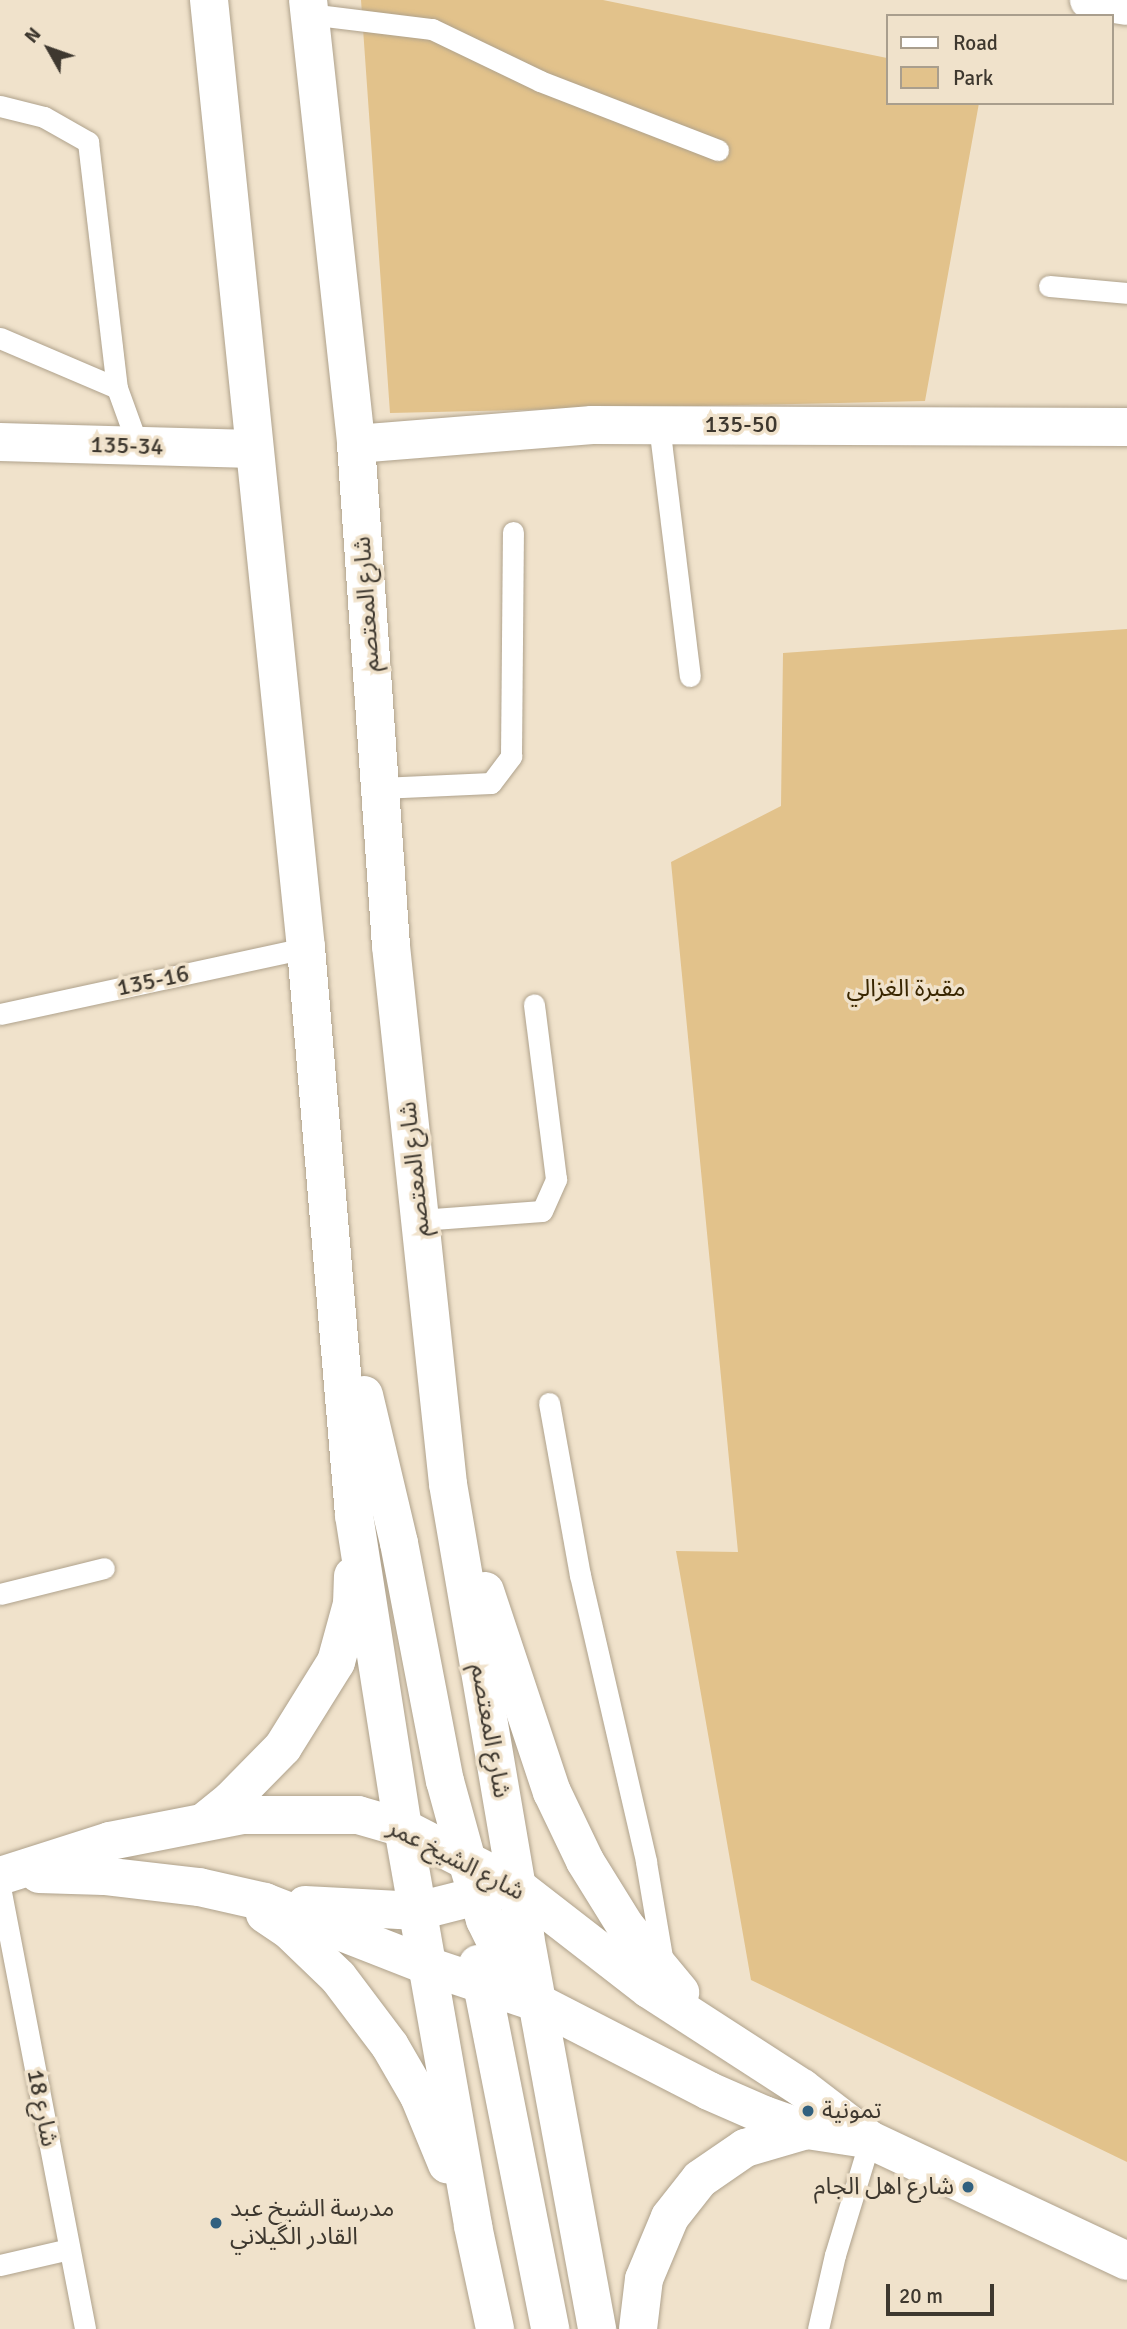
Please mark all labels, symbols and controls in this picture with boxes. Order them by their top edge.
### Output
north arrow [14,14,84,84]
legend [886,14,1113,105]
text: N [19,23,46,48]
text: Road [953,30,998,56]
text: Park [953,65,993,91]
street label: 135-50 [704,411,778,439]
street label: 135-34 [90,430,164,462]
street label: شارع المعتصم [348,535,386,673]
street label: 135-16 [114,959,192,1003]
park label: مقبرة الغزالي [846,975,966,1003]
street label: شارع المعتصم [394,1100,436,1238]
street label: شارع المعتصم [464,1662,516,1800]
street label: شارع الشيخ عمر [383,1813,529,1907]
street label: شارع 18 [20,2067,64,2149]
place label: تمونية [822,2097,881,2125]
marker: تمونية [800,2103,816,2119]
place label: شارع اهل الجام [814,2173,954,2201]
marker: شارع اهل الجام [960,2179,976,2195]
place label: مدرسة الشيخ عبد القادر الگيلاني [230,2195,394,2251]
marker: مدرسة الشيخ عبد القادر الگيلاني [208,2215,224,2231]
scale bar [889,2270,998,2314]
text: 20 m [899,2283,943,2309]

